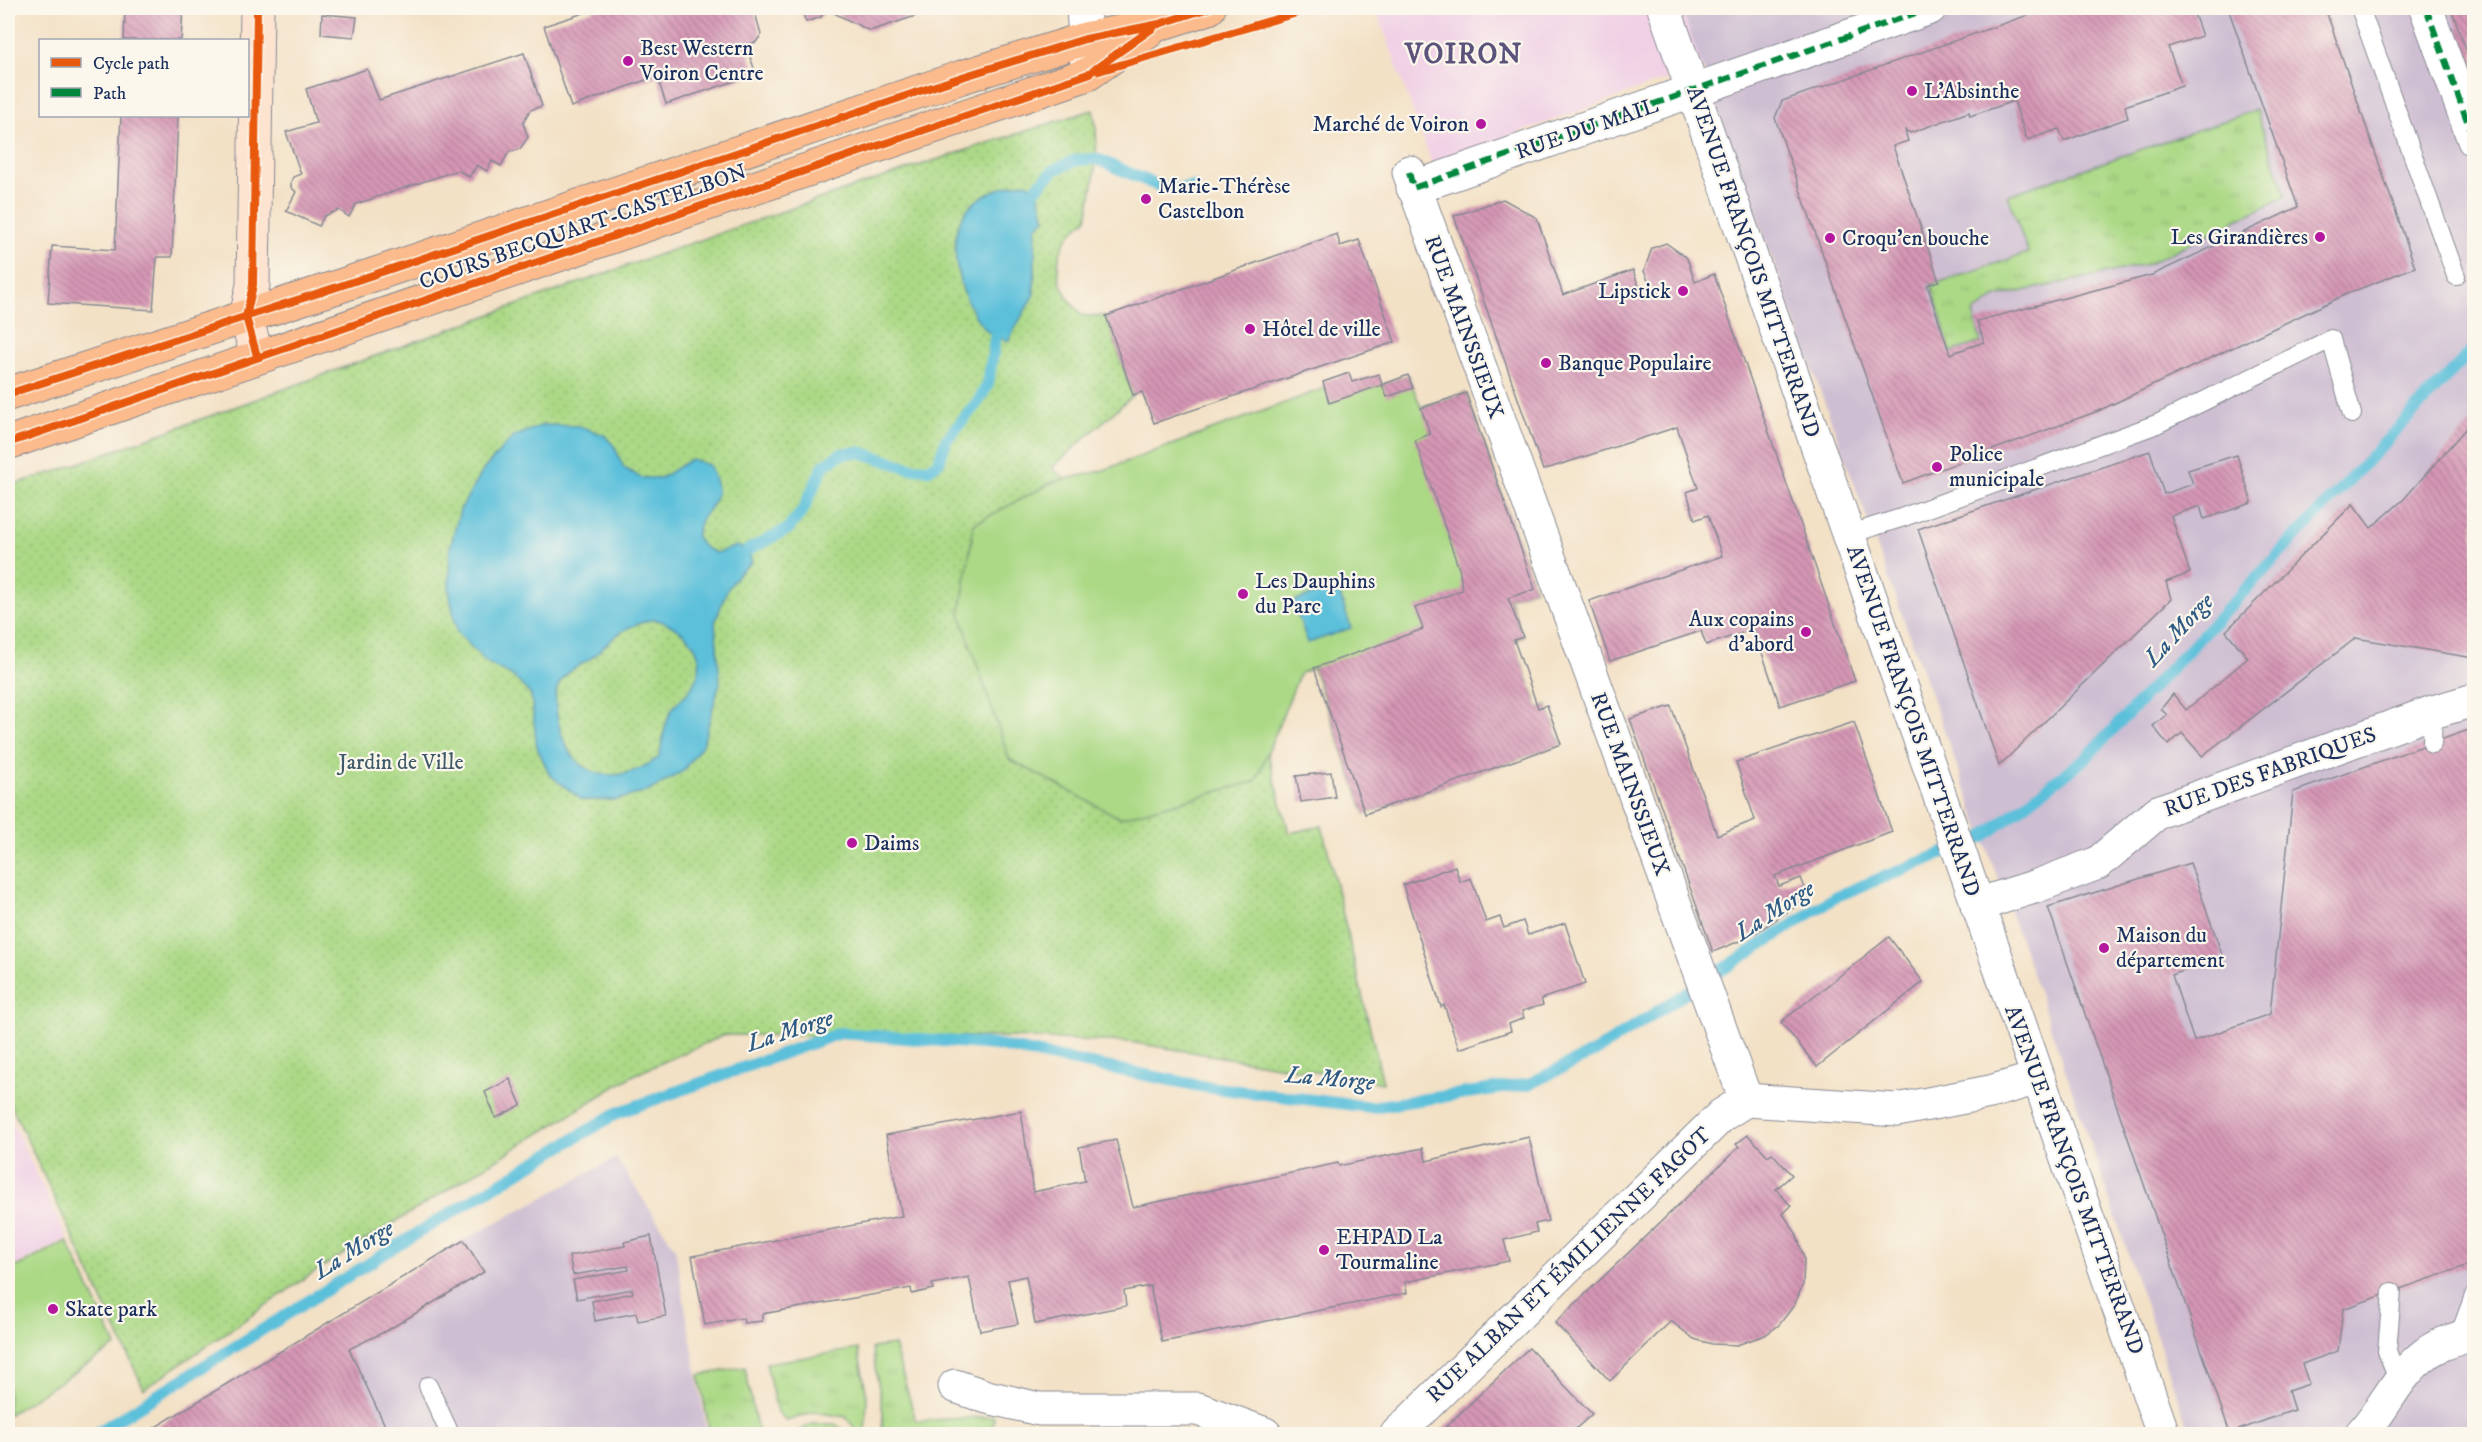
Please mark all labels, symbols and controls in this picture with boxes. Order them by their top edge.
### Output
place label: Best Western Voiron Centre [639,35,764,87]
district label: VOIRON [1404,37,1523,72]
legend [39,39,249,117]
text: Cycle path [93,53,170,75]
marker: Best Western Voiron Centre [621,54,635,68]
place label: L'Absinthe [1924,78,2019,105]
text: Path [93,83,127,105]
street label: AVENUE FRANÇOIS MITTERRAND [1680,83,1826,441]
marker: L'Absinthe [1905,84,1919,98]
street label: RUE DU MAIL [1512,92,1662,166]
place label: Marché de Voiron [1312,111,1470,138]
marker: Marché de Voiron [1474,117,1488,131]
street label: COURS BECQUART-CASTELBON [416,158,750,296]
place label: Marie-Thérèse Castelbon [1158,173,1290,225]
marker: Marie-Thérèse Castelbon [1139,192,1153,206]
place label: Les Girandières [2171,224,2308,251]
place label: Croqu'en bouche [1842,225,1989,252]
marker: Les Girandières [2313,230,2327,244]
marker: Croqu'en bouche [1823,231,1837,245]
street label: RUE MAINSSIEUX [1418,232,1510,422]
place label: Lipstick [1598,278,1671,305]
marker: Lipstick [1676,284,1690,298]
place label: Hôtel de ville [1262,316,1381,343]
marker: Hôtel de ville [1243,322,1257,336]
place label: Banque Populaire [1558,350,1712,377]
marker: Banque Populaire [1539,356,1553,370]
place label: Police municipale [1949,441,2044,493]
marker: Police municipale [1930,460,1944,474]
street label: AVENUE FRANÇOIS MITTERRAND [1840,542,1986,900]
place label: Les Dauphins du Parc [1255,568,1375,620]
marker: Les Dauphins du Parc [1236,587,1250,601]
water label: La Morge [2136,587,2221,674]
place label: Aux copains d'abord [1689,606,1794,658]
marker: Aux copains d'abord [1799,625,1813,639]
street label: RUE MAINSSIEUX [1584,689,1676,879]
street label: RUE DES FABRIQUES [2160,721,2380,823]
park label: Jardin de Ville [336,749,464,776]
place label: Daims [864,830,919,857]
marker: Daims [845,836,859,850]
water label: La Morge [1728,874,1821,949]
place label: Maison du département [2116,922,2225,974]
marker: Maison du département [2097,941,2111,955]
street label: AVENUE FRANÇOIS MITTERRAND [1998,1002,2150,1358]
water label: La Morge [741,1003,838,1060]
water label: La Morge [1282,1060,1377,1098]
street label: RUE ALBAN ET ÉMILIENNE FAGOT [1421,1121,1717,1408]
water label: La Morge [307,1213,400,1287]
place label: EHPAD La Tourmaline [1336,1224,1443,1276]
marker: EHPAD La Tourmaline [1317,1243,1331,1257]
place label: Skate park [65,1296,157,1323]
marker: Skate park [46,1302,60,1316]

